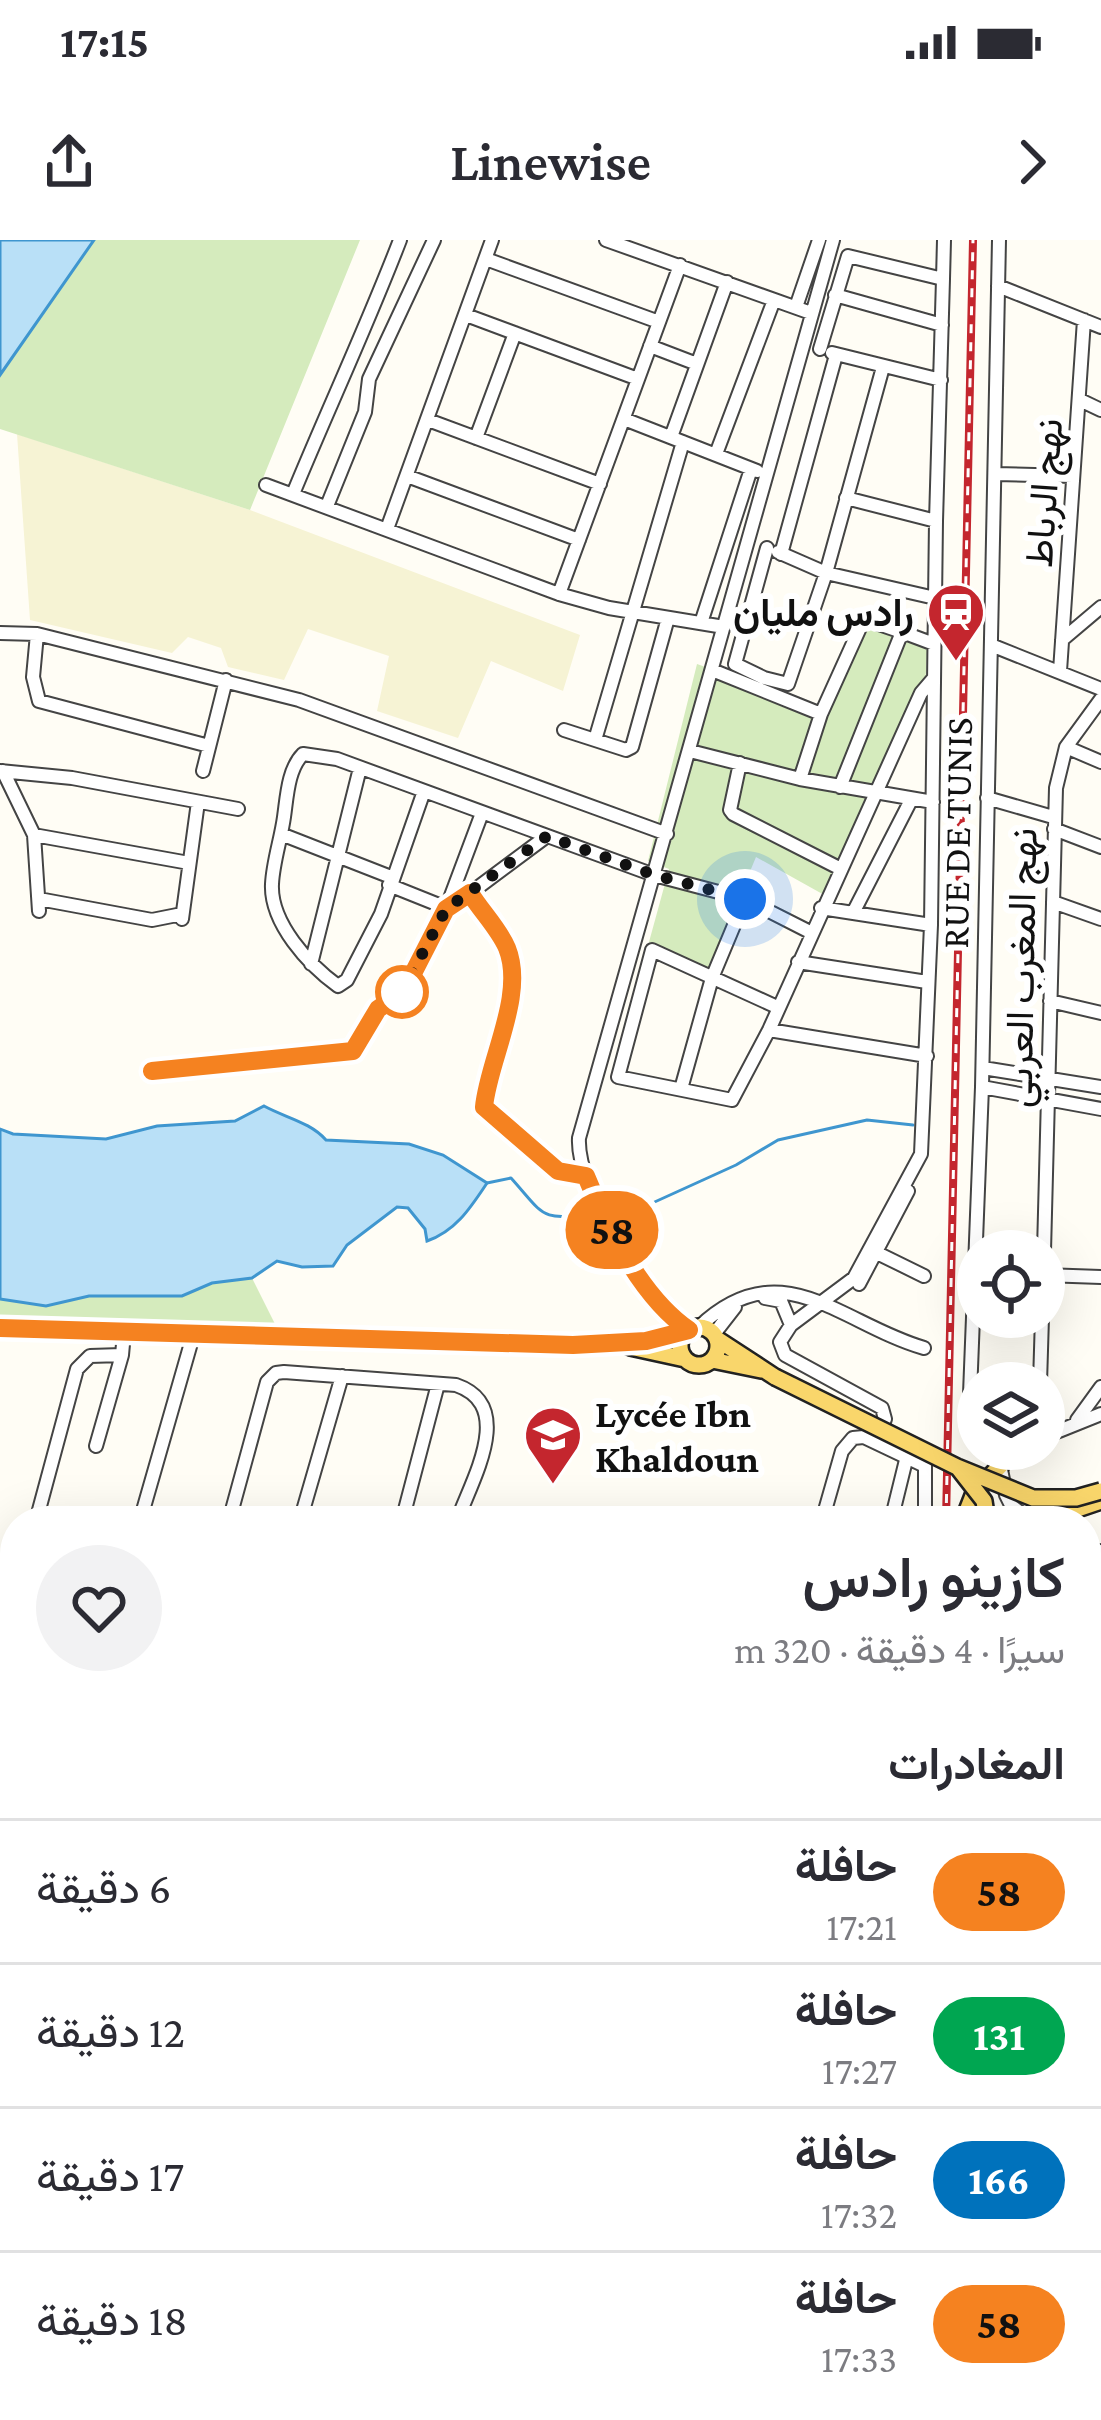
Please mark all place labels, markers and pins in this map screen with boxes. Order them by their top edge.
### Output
station icon: رادس مليان [925,581,987,663]
place label: رادس مليان [733,591,914,637]
unlabelled marker [377,967,427,1017]
place label: Lycée Ibn Khaldoun [595,1392,759,1480]
school or university icon: Lycée Ibn Khaldoun [522,1404,584,1486]

